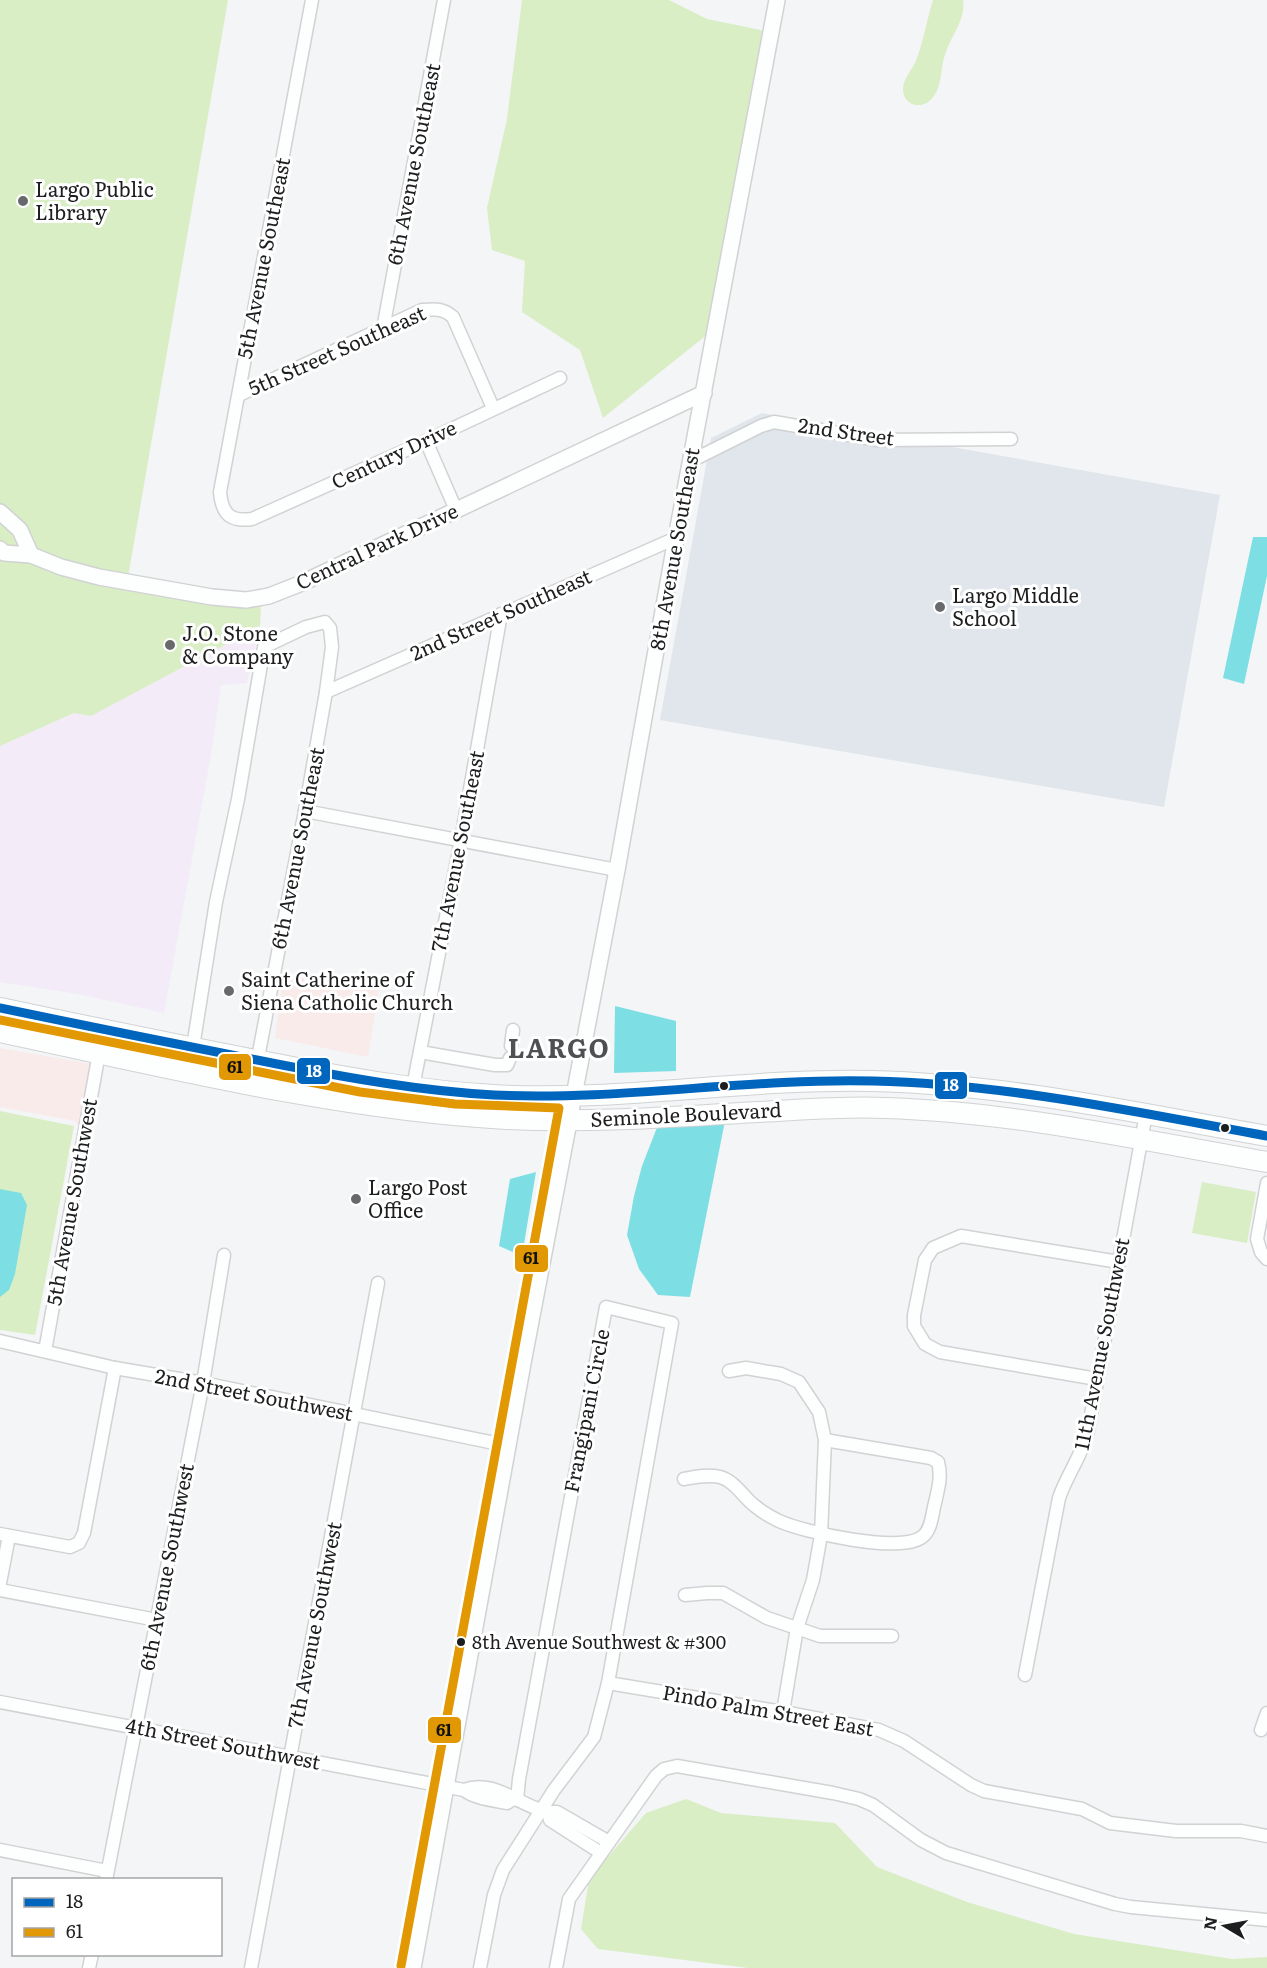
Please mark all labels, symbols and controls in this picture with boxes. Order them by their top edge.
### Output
street label: 6th Avenue Southeast [378,60,446,267]
street label: 5th Avenue Southeast [228,154,296,361]
place label: Largo Public Library [35,173,154,226]
marker: Largo Public Library [16,194,30,208]
street label: 5th Street Southeast [243,297,430,402]
street label: 2nd Street [796,408,896,452]
street label: Century Drive [326,411,461,495]
street label: 8th Avenue Southeast [640,445,706,652]
street label: Central Park Drive [290,494,462,596]
street label: 2nd Street Southeast [405,560,596,667]
place label: Largo Middle School [952,579,1079,632]
marker: Largo Middle School [933,600,947,614]
place label: J.O. Stone & Company [182,617,294,670]
marker: J.O. Stone & Company [163,638,177,652]
street label: 6th Avenue Southeast [262,744,330,951]
street label: 7th Avenue Southeast [422,747,490,954]
place label: Saint Catherine of Siena Catholic Church [241,963,453,1016]
marker: Saint Catherine of Siena Catholic Church [222,984,236,998]
district label: LARGO [508,1027,610,1066]
line badge: 61 [218,1053,252,1081]
text: 61 [227,1054,243,1078]
line badge: 18 [296,1057,331,1085]
text: 18 [306,1058,323,1082]
line badge: 18 [934,1071,968,1100]
text: 18 [943,1072,960,1096]
unlabelled marker [718,1080,730,1092]
street label: Seminole Boulevard [590,1093,782,1133]
street label: 5th Avenue Southwest [37,1096,103,1308]
unlabelled marker [1219,1122,1231,1134]
place label: Largo Post Office [368,1171,468,1224]
marker: Largo Post Office [349,1192,363,1206]
street label: 11th Avenue Southwest [1065,1235,1135,1452]
line badge: 61 [514,1244,549,1273]
text: 61 [523,1245,539,1269]
street label: Frangipani Circle [554,1326,616,1495]
street label: 2nd Street Southwest [153,1359,356,1427]
street label: 6th Avenue Southwest [130,1460,200,1673]
street label: 7th Avenue Southwest [278,1519,348,1730]
place label: 8th Avenue Southwest & #300 [472,1628,726,1655]
marker: 8th Avenue Southwest & #300 [455,1636,467,1648]
street label: Pindo Palm Street East [660,1676,876,1742]
street label: 4th Street Southwest [123,1708,323,1776]
line badge: 61 [427,1716,462,1744]
text: 61 [436,1717,452,1741]
legend [12,1878,222,1956]
text: 18 [66,1887,83,1914]
north arrow [1195,1896,1255,1956]
text: N [1196,1915,1222,1932]
text: 61 [66,1917,83,1944]

